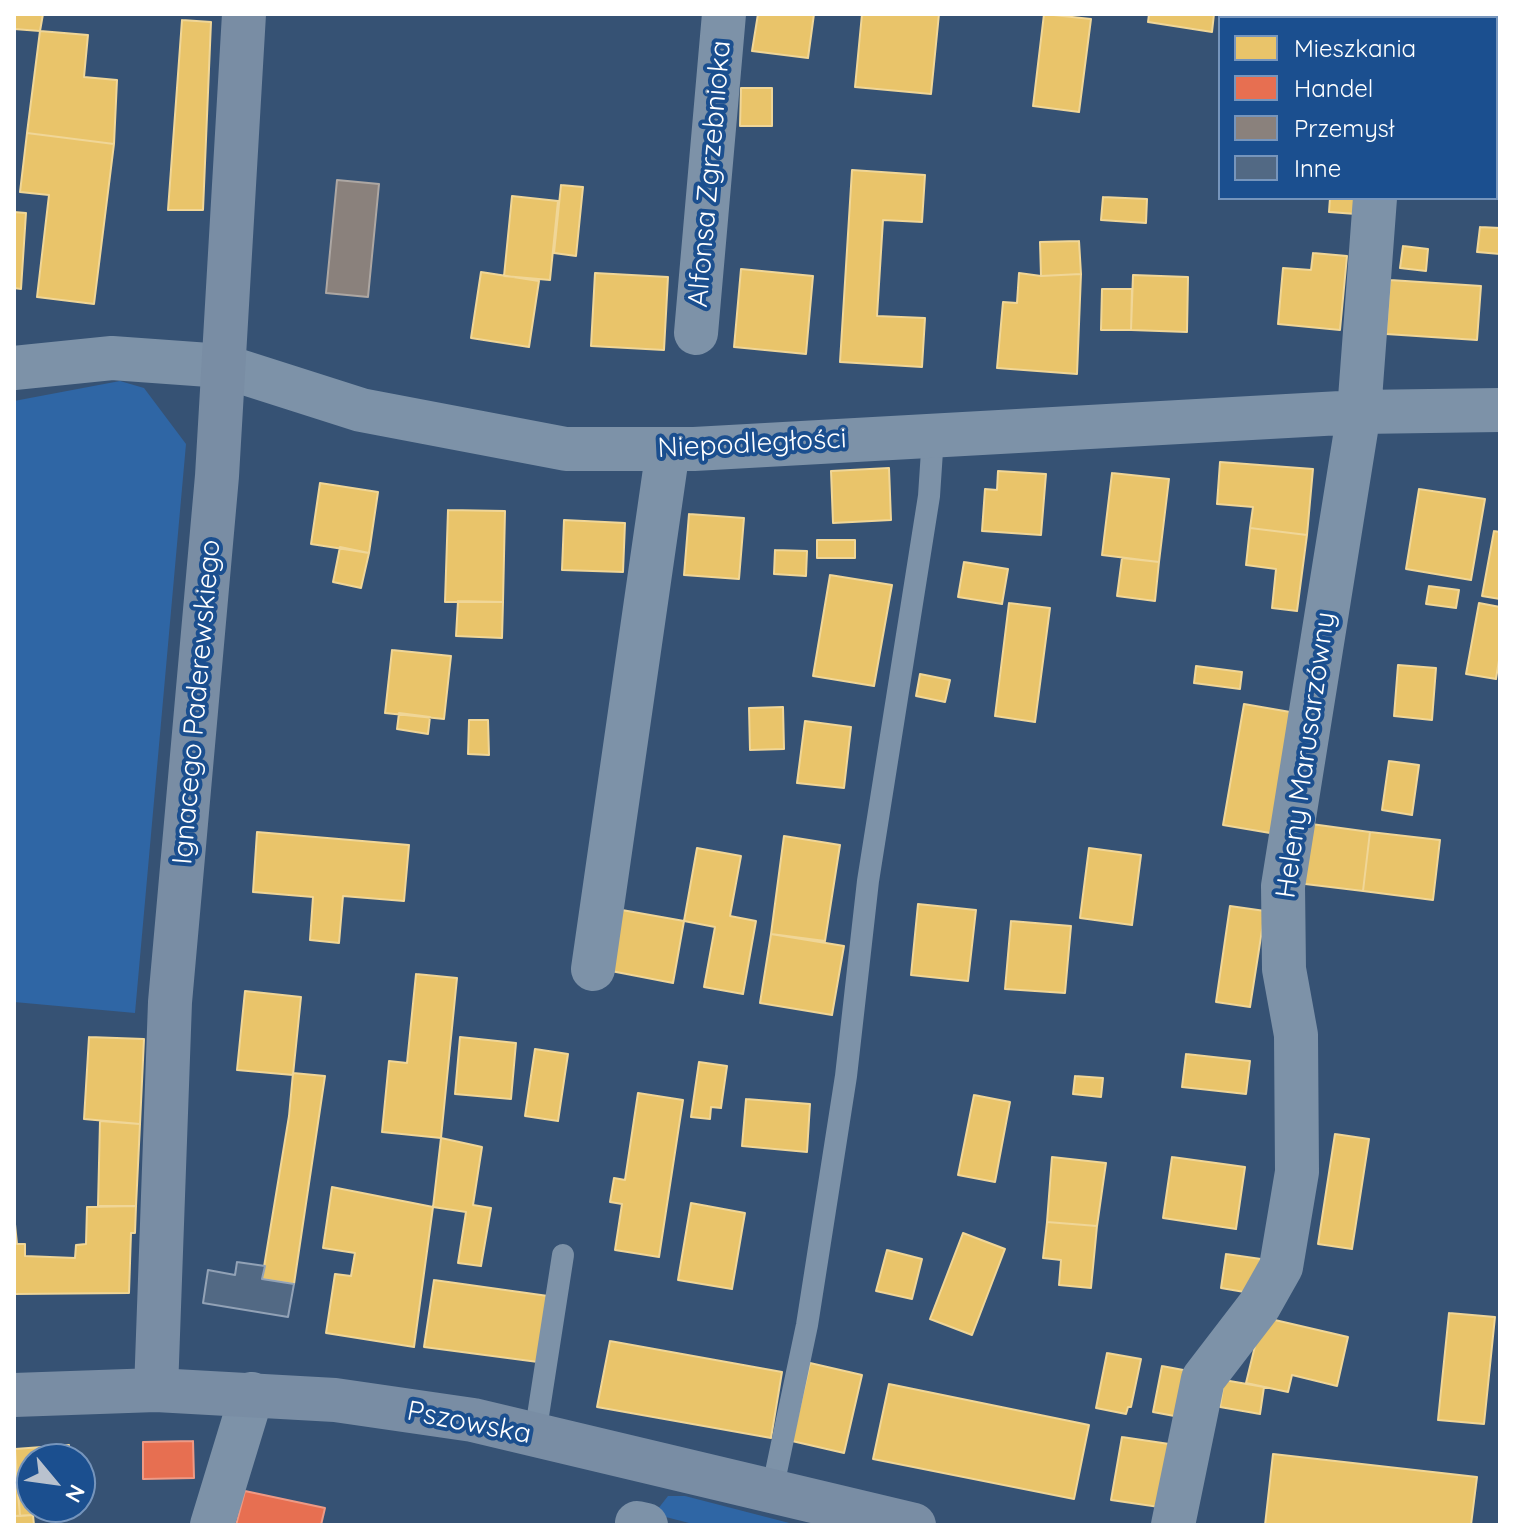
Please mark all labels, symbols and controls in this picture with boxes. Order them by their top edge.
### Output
legend [1218,16,1498,200]
text: Mieszkania [1294,33,1416,63]
street label: Alfonsa Zgrzebnioka [682,39,738,309]
text: Handel [1294,73,1373,103]
text: Przemysł [1294,113,1394,143]
text: Inne [1294,153,1341,183]
street label: Niepodległości [657,422,847,466]
street label: Ignacego Paderewskiego [166,538,228,866]
street label: Heleny Marusarzówny [1269,610,1343,900]
street label: Pszowska [404,1395,534,1451]
north arrow [16,1443,96,1523]
text: N [59,1480,91,1508]

